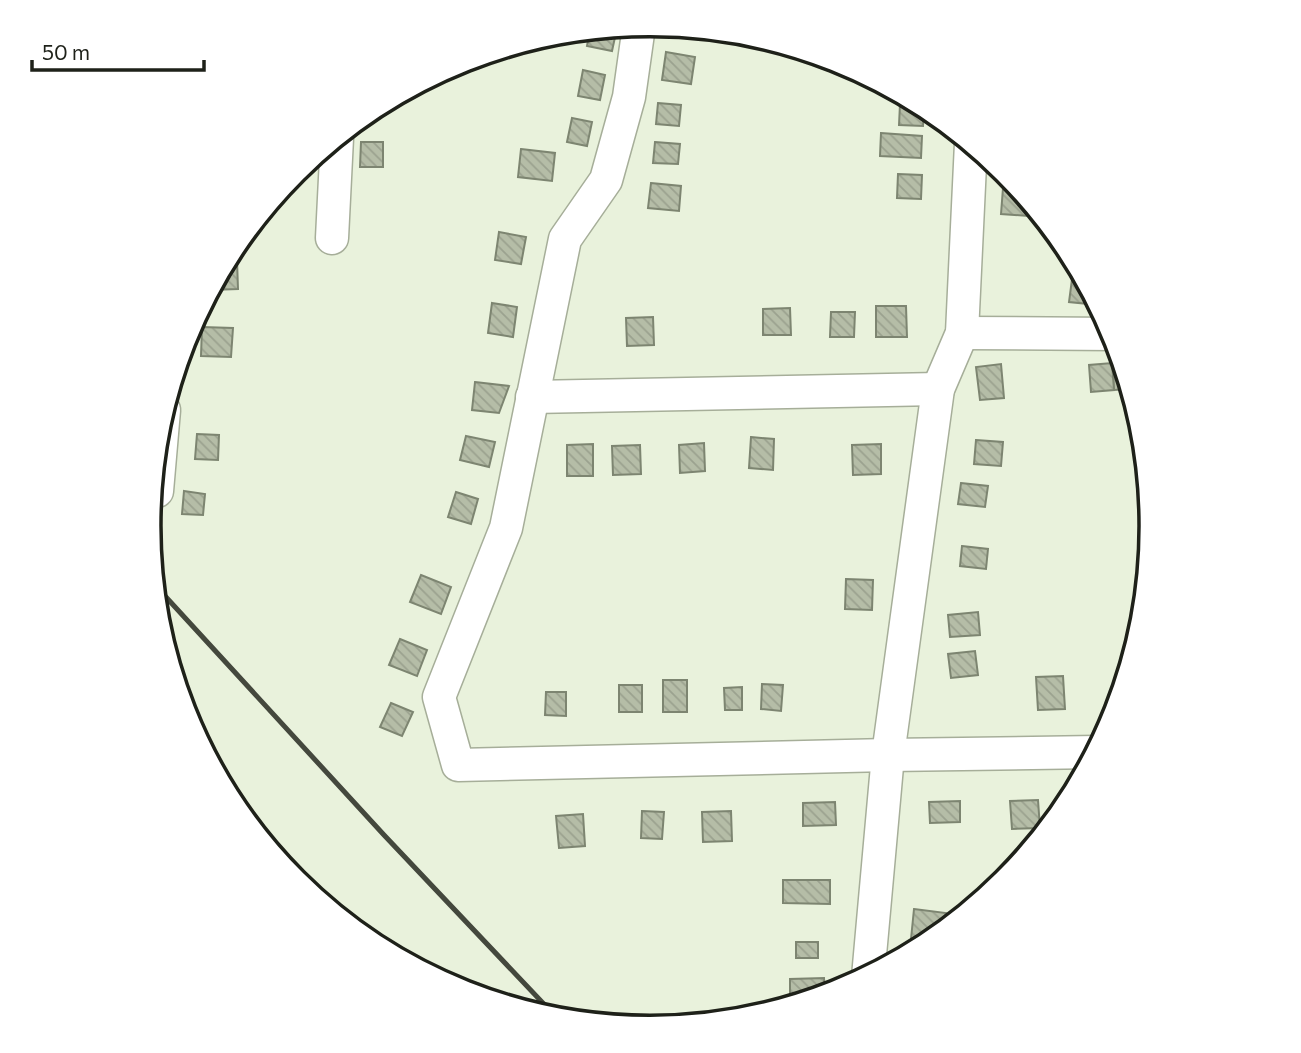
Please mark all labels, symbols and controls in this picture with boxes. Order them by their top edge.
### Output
scale bar [32,28,203,72]
text: 50 m [42,39,90,64]

